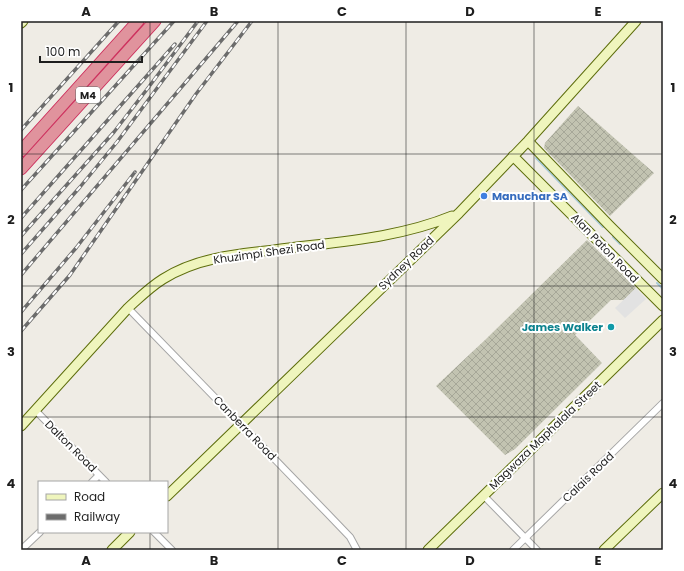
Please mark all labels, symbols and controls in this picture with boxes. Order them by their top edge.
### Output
text: A [81,2,91,21]
text: B [210,2,219,21]
text: C [337,2,347,21]
text: D [465,2,475,21]
text: E [594,2,602,21]
scale bar [40,38,142,64]
text: 100 m [46,43,80,60]
text: 1 [9,78,13,97]
text: 1 [671,78,675,97]
road number: M4 [76,87,100,103]
place label: Manuchar SA [492,188,568,204]
marker: Manuchar SA [479,191,489,201]
text: 2 [7,210,15,229]
street label: Alan Paton Road [568,210,642,286]
text: 2 [669,210,677,229]
street label: Sydney Road [375,232,437,294]
street label: Khuzimpi Shezi Road [212,236,326,268]
place label: James Walker [522,319,603,335]
marker: James Walker [606,322,616,332]
text: 3 [7,342,15,361]
text: 3 [669,342,677,361]
street label: Magwaza Maphalala Street [485,377,605,493]
street label: Canberra Road [210,392,280,464]
street label: Dalton Road [41,416,101,476]
street label: Calais Road [559,448,617,506]
text: 4 [7,474,16,493]
text: 4 [669,474,678,493]
legend [38,481,168,533]
text: Road [74,488,105,505]
text: Railway [74,508,120,525]
text: A [81,551,91,570]
text: B [210,551,219,570]
text: C [337,551,347,570]
text: D [465,551,475,570]
text: E [594,551,602,570]

